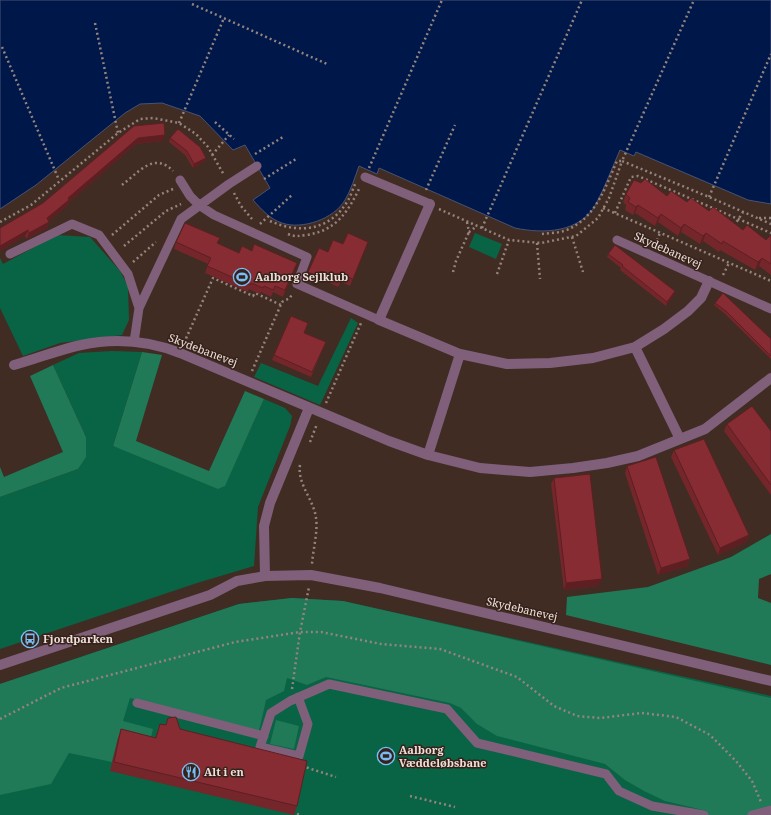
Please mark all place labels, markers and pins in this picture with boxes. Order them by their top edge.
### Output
sports icon: Aalborg Sejlklub [232,267,252,287]
place label: Aalborg Sejlklub [255,269,348,284]
bus stop icon: Fjordparken [20,629,40,649]
place label: Fjordparken [43,631,114,646]
place label: Aalborg Væddeløbsbane [399,742,487,770]
sports icon: Aalborg Væddeløbsbane [376,746,396,766]
restaurant icon: Alt i en [181,762,201,782]
place label: Alt i en [204,764,244,779]

